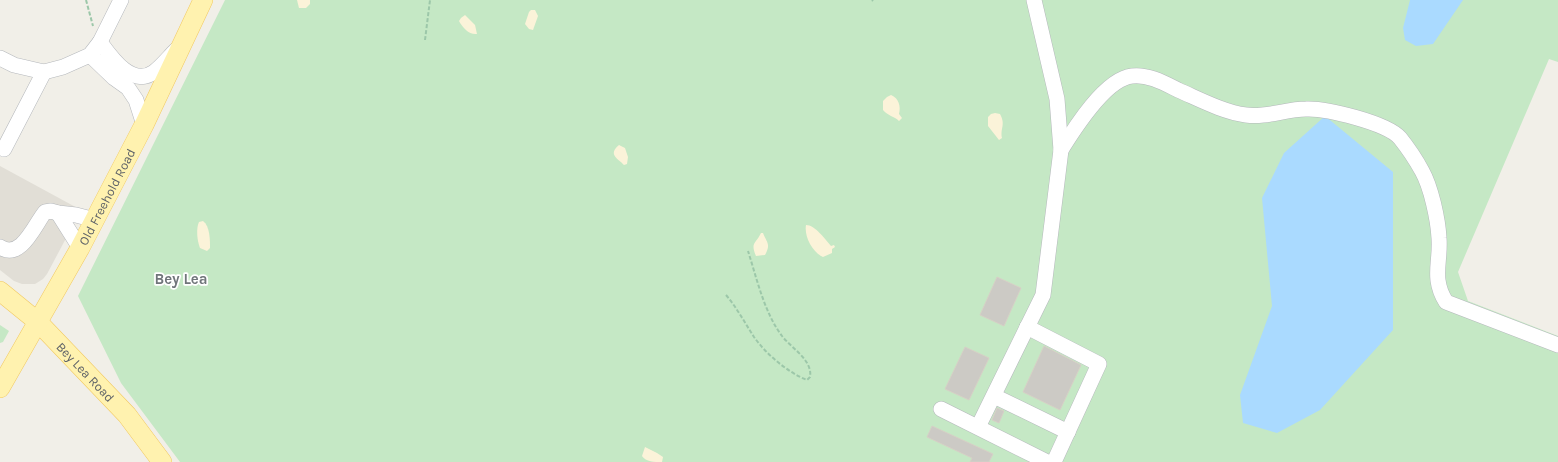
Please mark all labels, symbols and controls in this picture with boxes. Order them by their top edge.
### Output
street label: Old Freehold Road [76,146,138,248]
district label: Bey Lea [154,270,208,288]
street label: Bey Lea Road [53,339,117,405]

